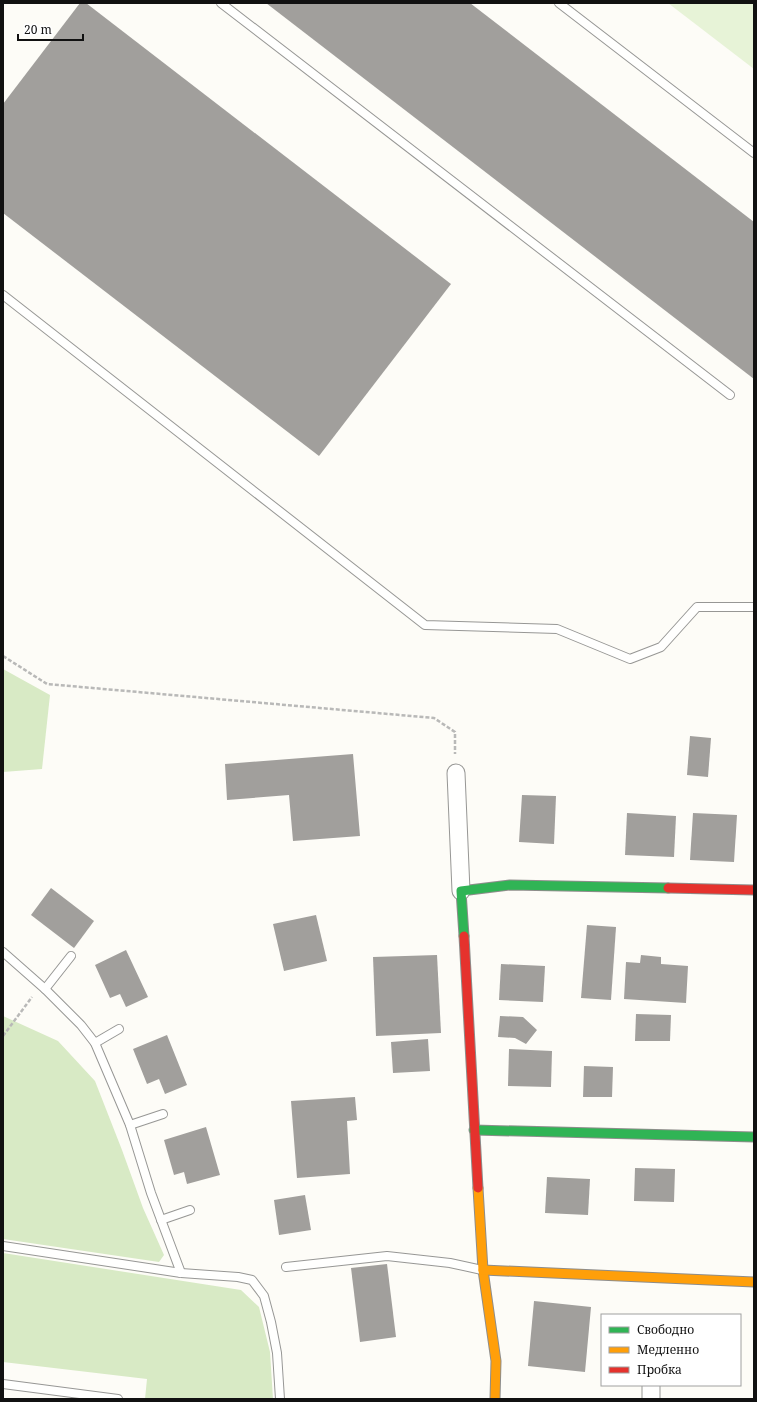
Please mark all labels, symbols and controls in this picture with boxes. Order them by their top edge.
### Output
scale bar [18,16,83,42]
text: 20 m [24,21,52,38]
legend [601,1314,741,1386]
text: Свободно [637,1321,694,1338]
text: Медленно [637,1341,699,1358]
text: Пробка [637,1361,682,1378]

